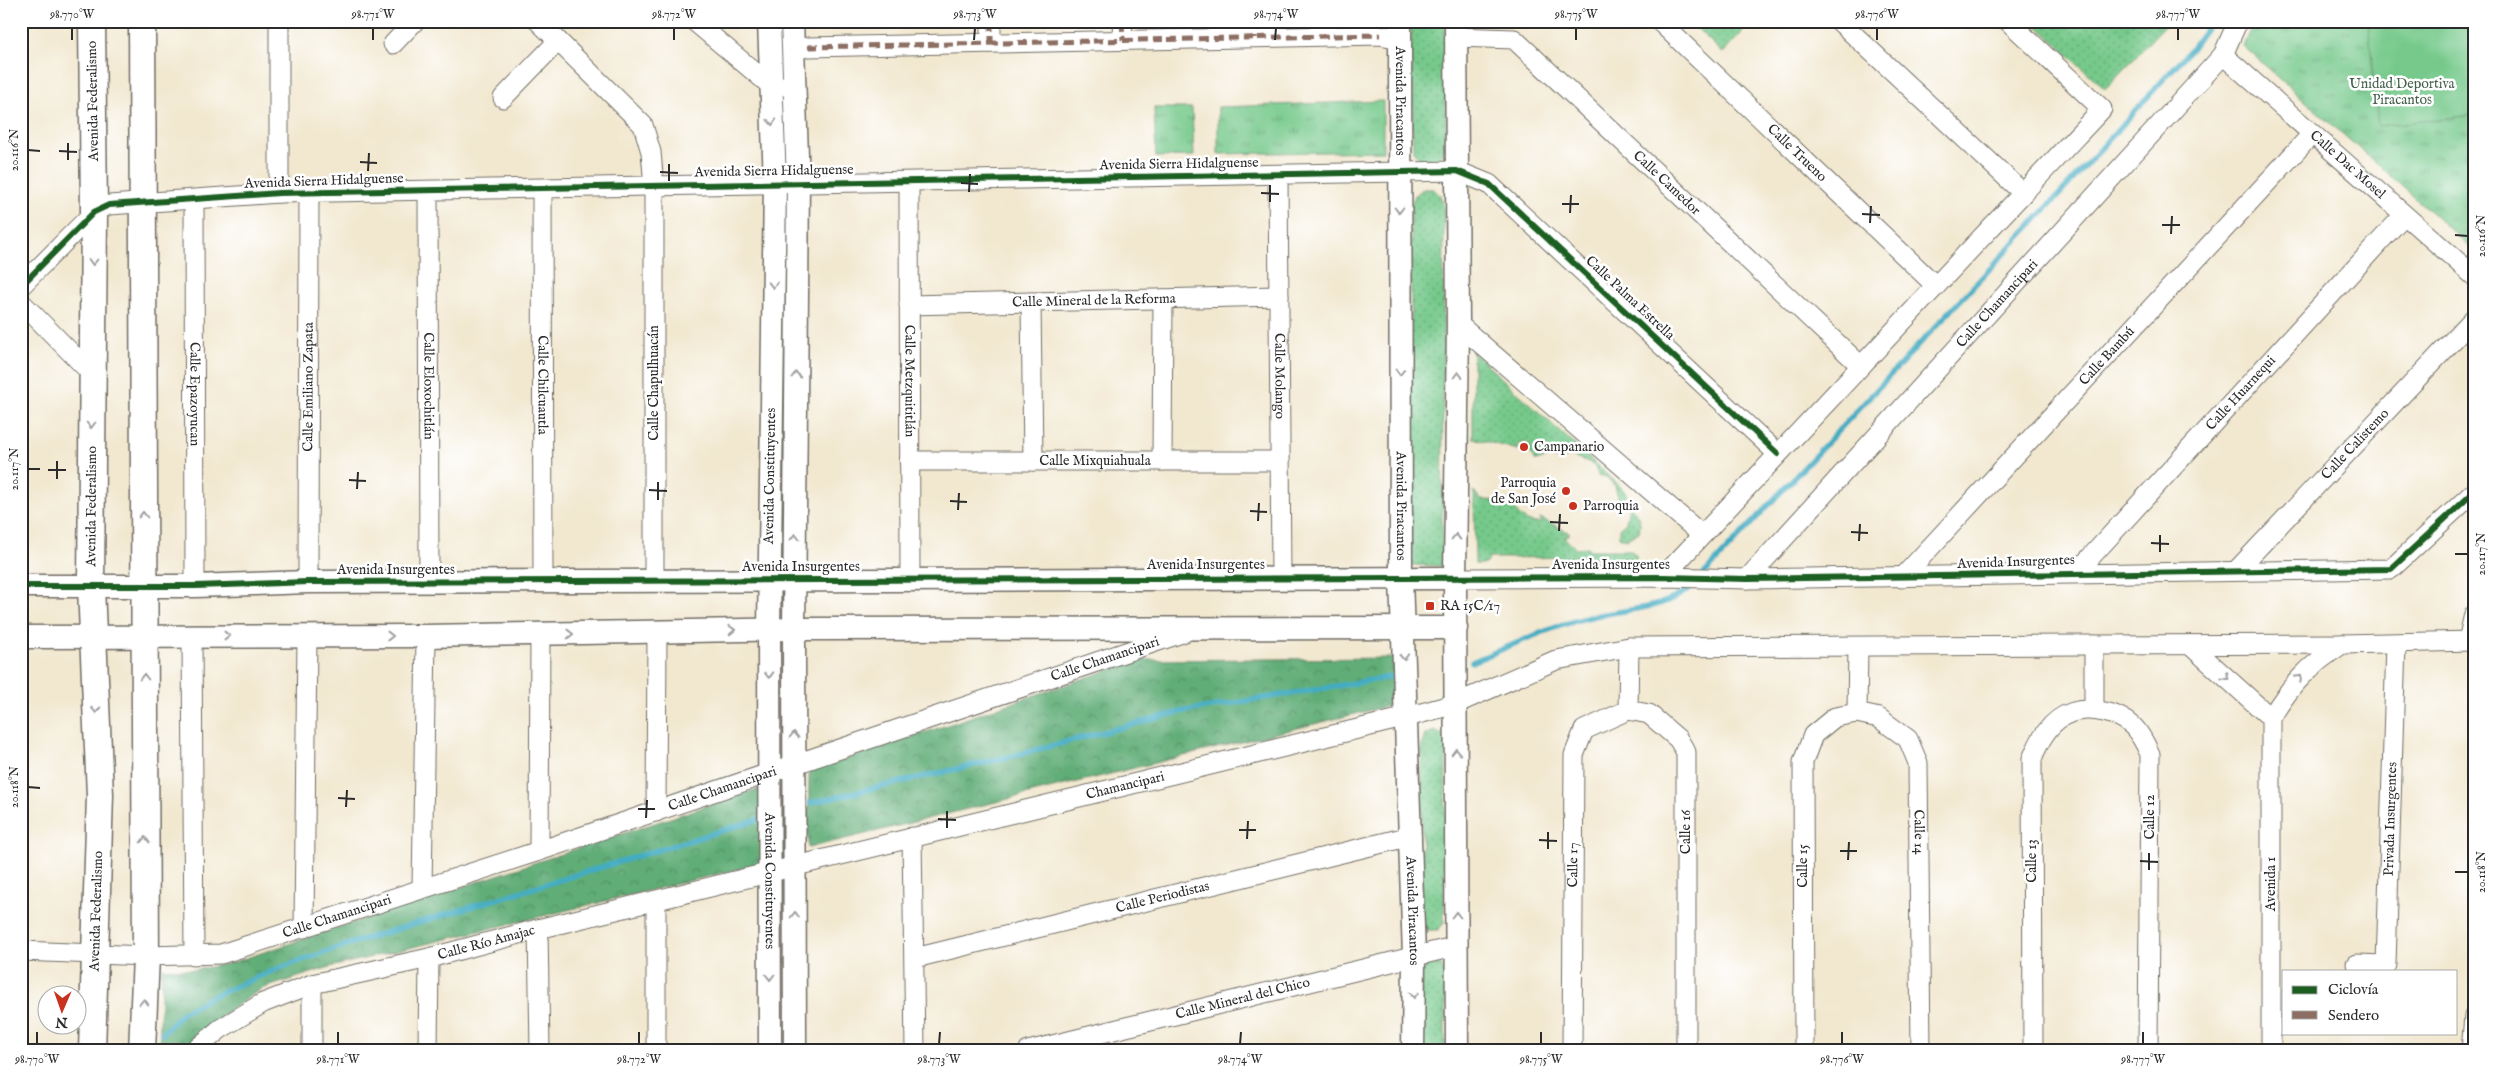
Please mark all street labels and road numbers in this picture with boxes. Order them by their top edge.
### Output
street label: Avenida Federalismo [83,40,103,162]
street label: Avenida Piracantos [1391,45,1409,156]
street label: Calle Trueno [1763,120,1831,186]
street label: Calle Dac Mosel [2306,126,2389,203]
street label: Calle Camedor [1629,147,1704,219]
street label: Avenida Sierra Hidalguense [1098,154,1259,174]
street label: Avenida Sierra Hidalguense [693,161,854,181]
street label: Avenida Sierra Hidalguense [243,169,404,193]
street label: Calle Palma Estrella [1582,252,1679,345]
street label: Calle Chamancipari [1952,255,2042,352]
street label: Calle Mineral de la Reforma [1012,289,1177,311]
street label: Calle Emiliano Zapata [299,321,318,452]
street label: Calle Bambú [2075,323,2139,389]
street label: Calle Chapulhuacán [645,325,663,441]
street label: Calle Metzquititlán [900,325,919,438]
street label: Calle Eloxochitlán [419,332,438,440]
street label: Calle Molango [1270,333,1289,420]
street label: Calle Chilcuautla [533,335,552,436]
street label: Calle Epazoyucan [185,342,204,447]
street label: Calle Huarnequi [2202,352,2280,434]
street label: Calle Calistemo [2317,404,2393,484]
street label: Avenida Constituyentes [760,407,780,545]
street label: Avenida Federalismo [82,445,101,568]
street label: Avenida Piracantos [1392,450,1410,561]
street label: Calle Mixquiahuala [1039,452,1152,470]
street label: Avenida Insurgentes [1956,551,2075,573]
street label: Avenida Insurgentes [1146,556,1265,574]
street label: Avenida Insurgentes [1551,556,1670,574]
street label: Avenida Insurgentes [741,558,860,576]
street label: Avenida Insurgentes [336,561,455,579]
street label: Calle Chamancipari [1048,632,1162,686]
street label: Calle Chamancipari [666,762,779,816]
street label: Privada Insurgentes [2380,762,2401,876]
street label: Chamancipari [1084,767,1167,804]
street label: Calle 12 [2141,794,2159,839]
street label: Calle 16 [1677,809,1695,854]
street label: Calle 14 [1909,809,1928,855]
street label: Avenida Constituyentes [760,811,779,949]
street label: Calle 13 [2023,839,2041,883]
street label: Calle 17 [1564,842,1582,888]
street label: Calle 15 [1794,844,1812,888]
street label: Avenida Federalismo [85,850,107,973]
street label: Avenida Piracantos [1402,855,1423,966]
street label: Avenida 1 [2262,857,2280,912]
street label: Calle Periodistas [1114,877,1211,917]
street label: Calle Chamancipari [280,890,394,942]
street label: Calle Río Amajac [436,921,537,964]
street label: Calle Mineral del Chico [1174,973,1312,1024]

